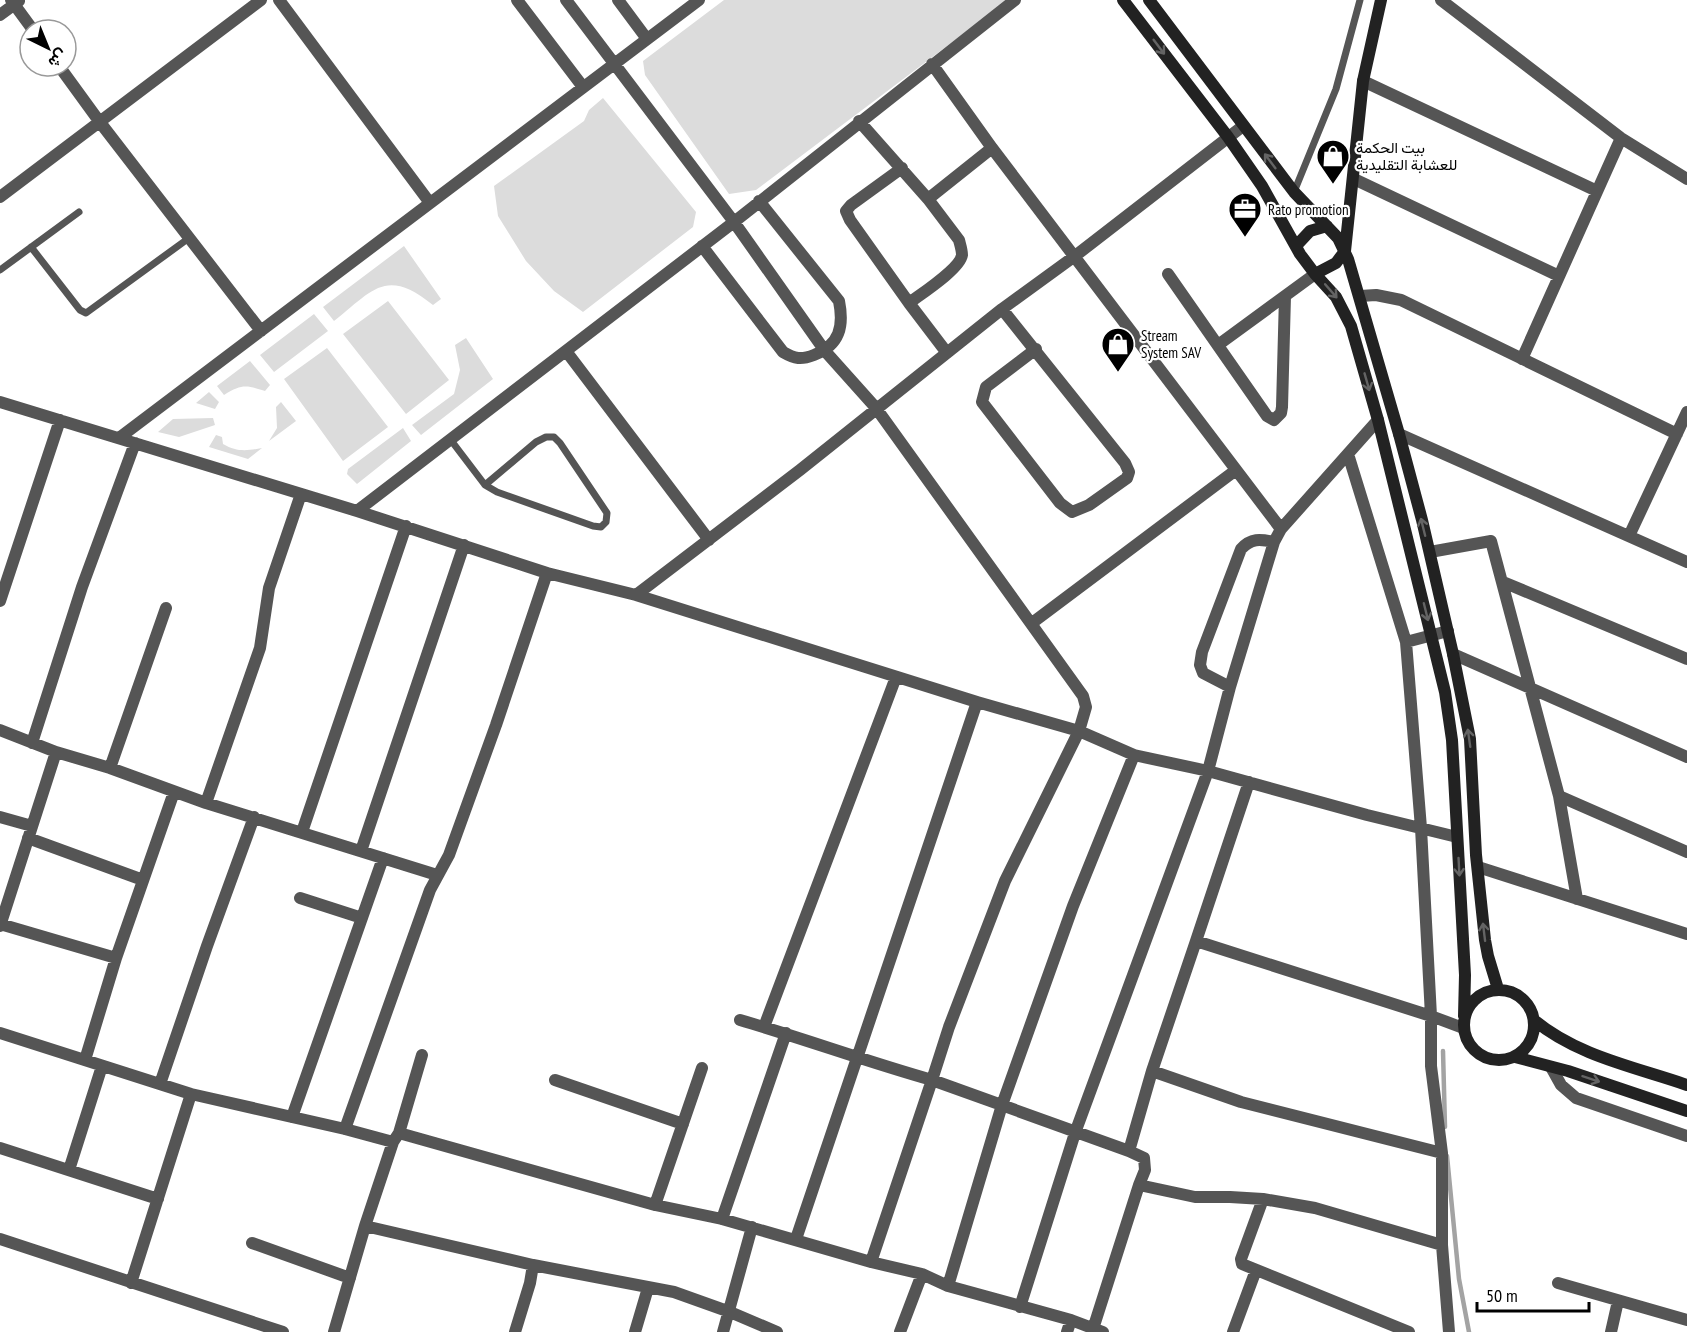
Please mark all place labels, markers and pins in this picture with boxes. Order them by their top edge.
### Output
shop icon: بيت الحكمة للعشابة التقليدية [1315,138,1351,185]
place label: بيت الحكمة للعشابة التقليدية [1356,138,1457,174]
office icon: Rato promotion [1227,191,1263,238]
place label: Rato promotion [1268,200,1349,219]
shop icon: Stream System SAV [1100,326,1136,373]
place label: Stream System SAV [1141,326,1201,362]

